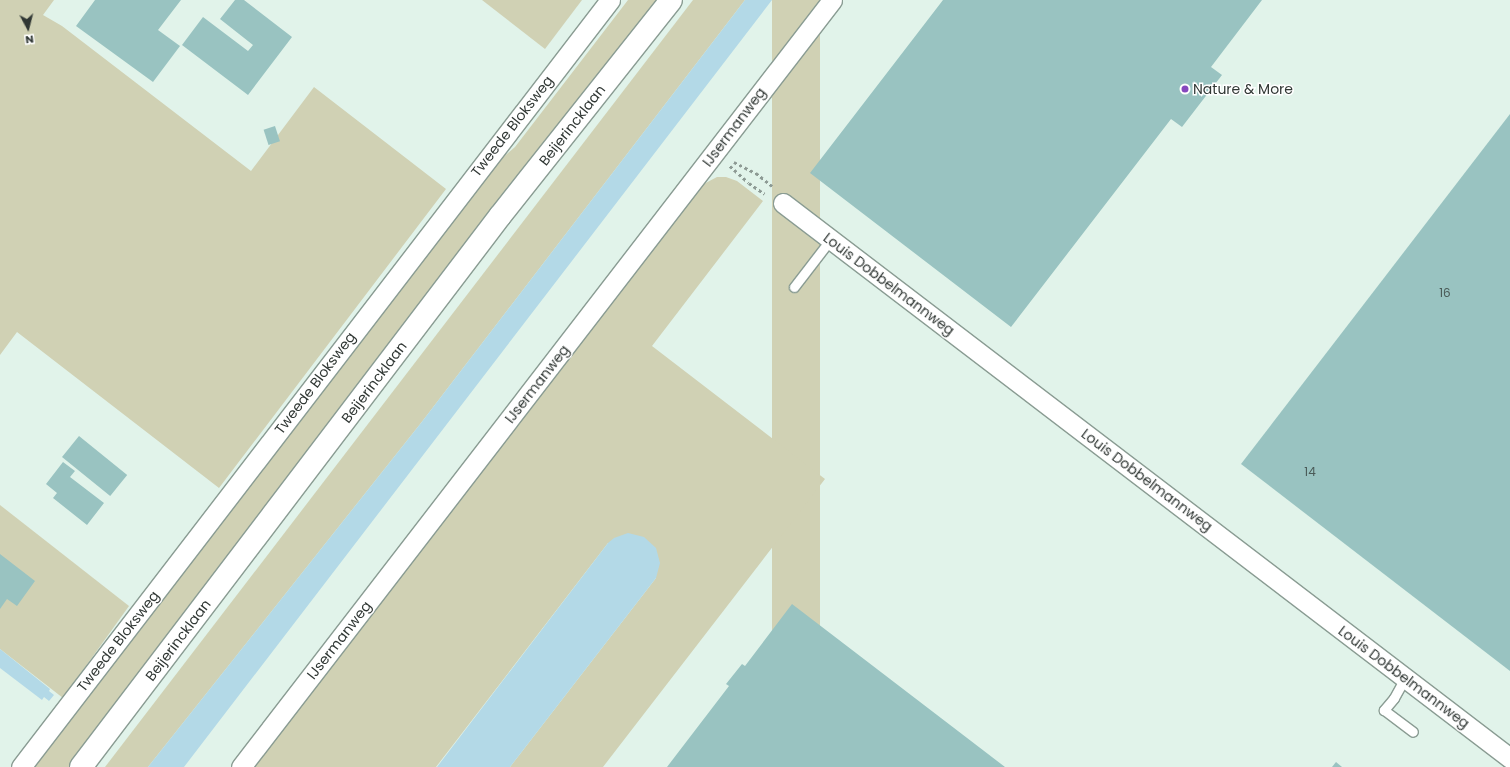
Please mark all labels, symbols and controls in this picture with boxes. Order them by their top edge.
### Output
north arrow [8,8,48,48]
text: N [24,31,35,48]
street label: Tweede Bloksweg [467,72,557,180]
street label: Beijerincklaan [535,81,609,169]
place label: Nature & More [1193,81,1293,97]
street label: IJsermanweg [699,84,769,170]
marker: Nature & More [1180,84,1190,94]
street label: Louis Dobbelmannweg [820,229,958,339]
house number: 16 [1439,286,1451,300]
street label: Tweede Bloksweg [271,329,359,437]
street label: Beijerincklaan [338,338,410,426]
street label: IJsermanweg [501,342,573,426]
street label: Louis Dobbelmannweg [1078,425,1216,535]
house number: 14 [1304,465,1316,479]
street label: Tweede Bloksweg [73,587,163,695]
street label: Beijerincklaan [142,596,214,684]
street label: IJsermanweg [303,598,375,682]
street label: Louis Dobbelmannweg [1335,622,1473,732]

